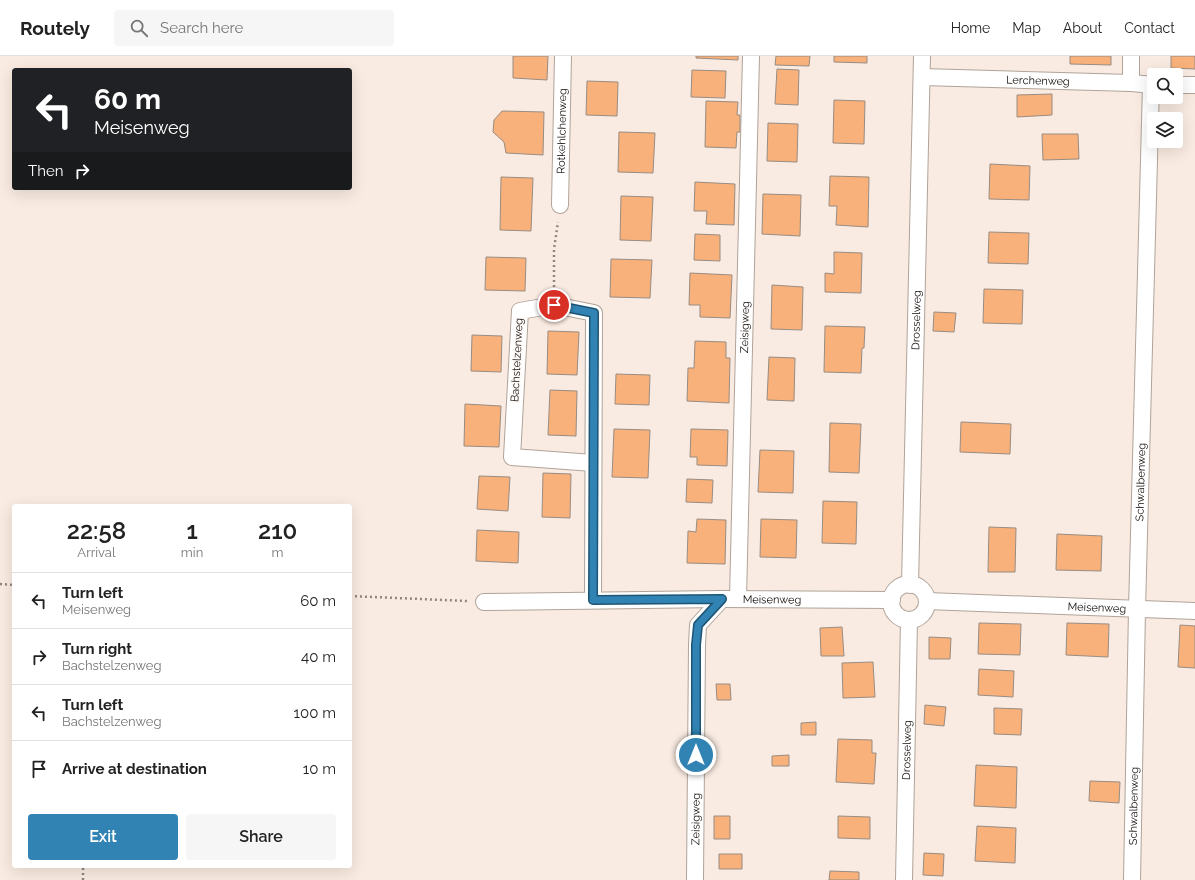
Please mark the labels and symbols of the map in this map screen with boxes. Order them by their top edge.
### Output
street label: Lerchenweg [1006,73,1070,88]
street label: Rotkehlchenweg [554,88,569,174]
pin [537,288,571,322]
street label: Drosselweg [909,290,923,350]
street label: Zeisigweg [737,301,752,353]
street label: Bachstelzenweg [508,318,526,402]
street label: Schwalbenweg [1133,443,1148,521]
street label: Meisenweg [743,593,801,606]
street label: Meisenweg [1067,600,1126,615]
street label: Drosselweg [899,720,914,780]
position arrow [675,734,717,776]
street label: Schwalbenweg [1126,767,1141,845]
street label: Zeisigweg [689,793,702,845]

